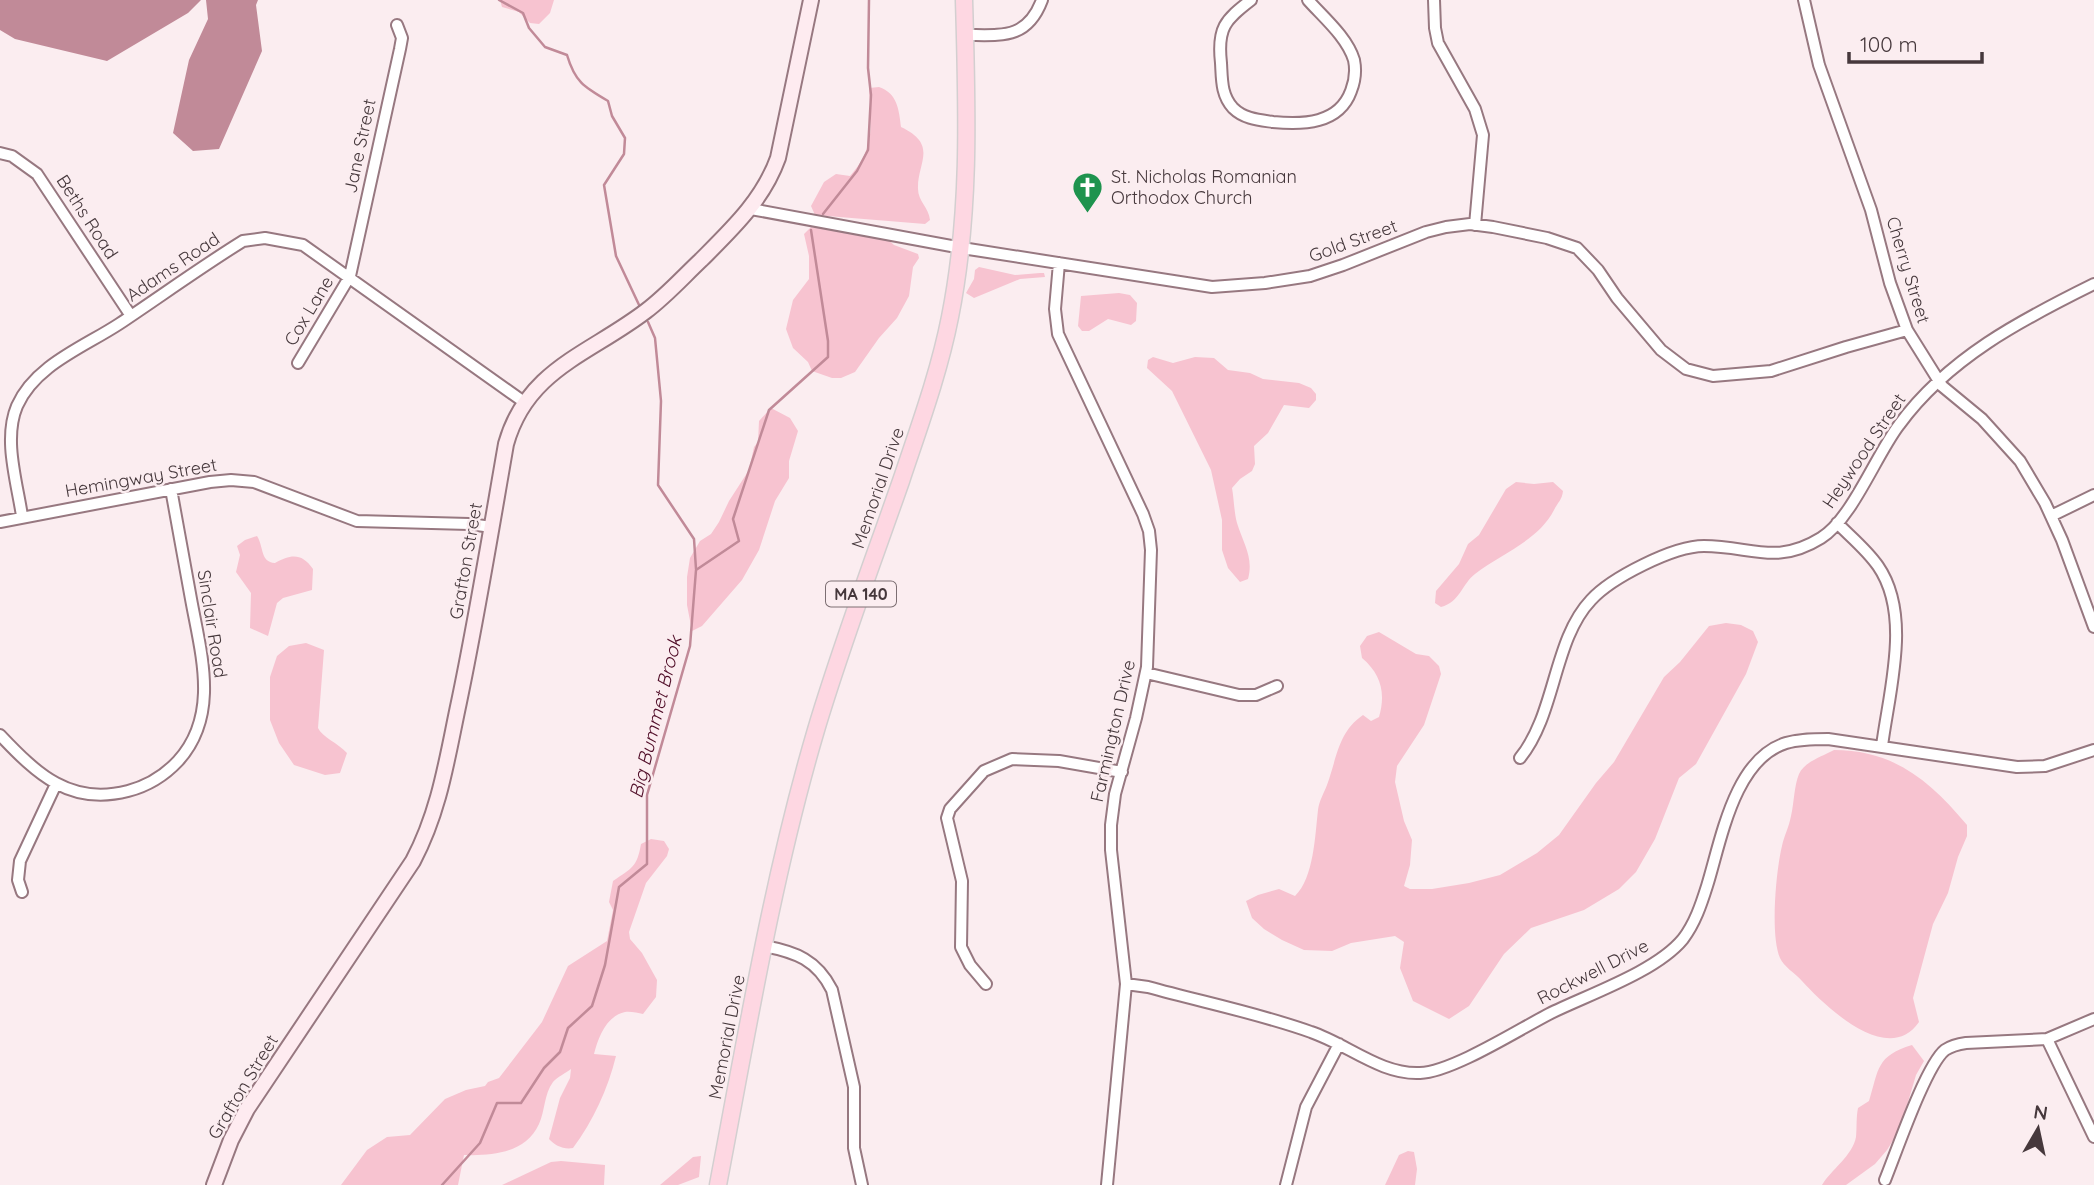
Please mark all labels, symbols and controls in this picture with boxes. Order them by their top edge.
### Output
scale bar [1849,21,1982,65]
text: 100 m [1860,31,1918,57]
street label: Jane Street [338,97,381,195]
place label: St. Nicholas Romanian Orthodox Church [1111,165,1297,209]
street label: Beths Road [52,170,123,263]
church icon: St. Nicholas Romanian Orthodox Church [1071,170,1105,214]
street label: Gold Street [1306,214,1400,267]
street label: Cherry Street [1881,214,1936,326]
street label: Adams Road [122,227,224,306]
street label: Cox Lane [279,272,338,350]
street label: Heywood Street [1817,389,1910,513]
street label: Memorial Drive [846,424,909,551]
street label: Hemingway Street [63,453,219,502]
street label: Grafton Street [444,501,487,621]
street label: Sinclair Road [193,568,232,680]
road number: MA 140 [826,582,896,607]
water label: Big Bummet Brook [623,632,687,800]
street label: Farmington Drive [1085,658,1140,804]
street label: Rockwell Drive [1533,934,1652,1010]
street label: Memorial Drive [703,973,750,1101]
street label: Grafton Street [202,1030,283,1143]
north arrow [2003,1094,2073,1164]
text: N [2032,1099,2049,1125]

